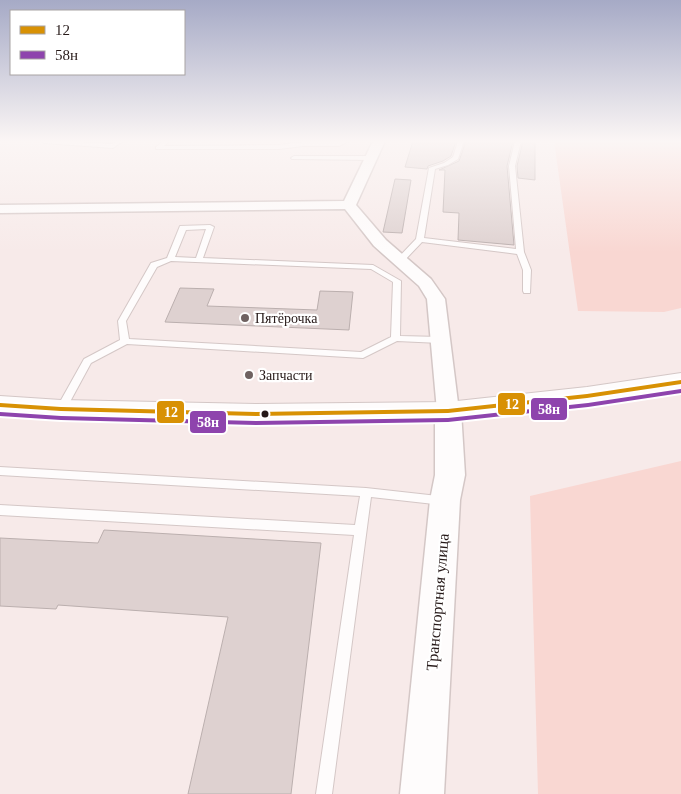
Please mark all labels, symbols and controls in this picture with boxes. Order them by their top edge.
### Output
legend [10,10,185,75]
text: 12 [55,22,70,38]
text: 58н [55,47,78,63]
place label: Пятёрочка [255,311,318,326]
marker: Пятёрочка [239,312,251,324]
place label: Запчасти [259,368,313,383]
marker: Запчасти [243,369,255,381]
line badge: 12 [497,392,526,416]
text: 12 [505,397,519,412]
line badge: 58н [530,397,568,421]
line badge: 12 [156,400,185,424]
text: 58н [538,402,560,417]
text: 12 [164,405,178,420]
unlabelled marker [260,409,270,419]
line badge: 58н [189,410,227,434]
text: 58н [197,415,219,430]
street label: Транспортная улица [423,533,453,672]

